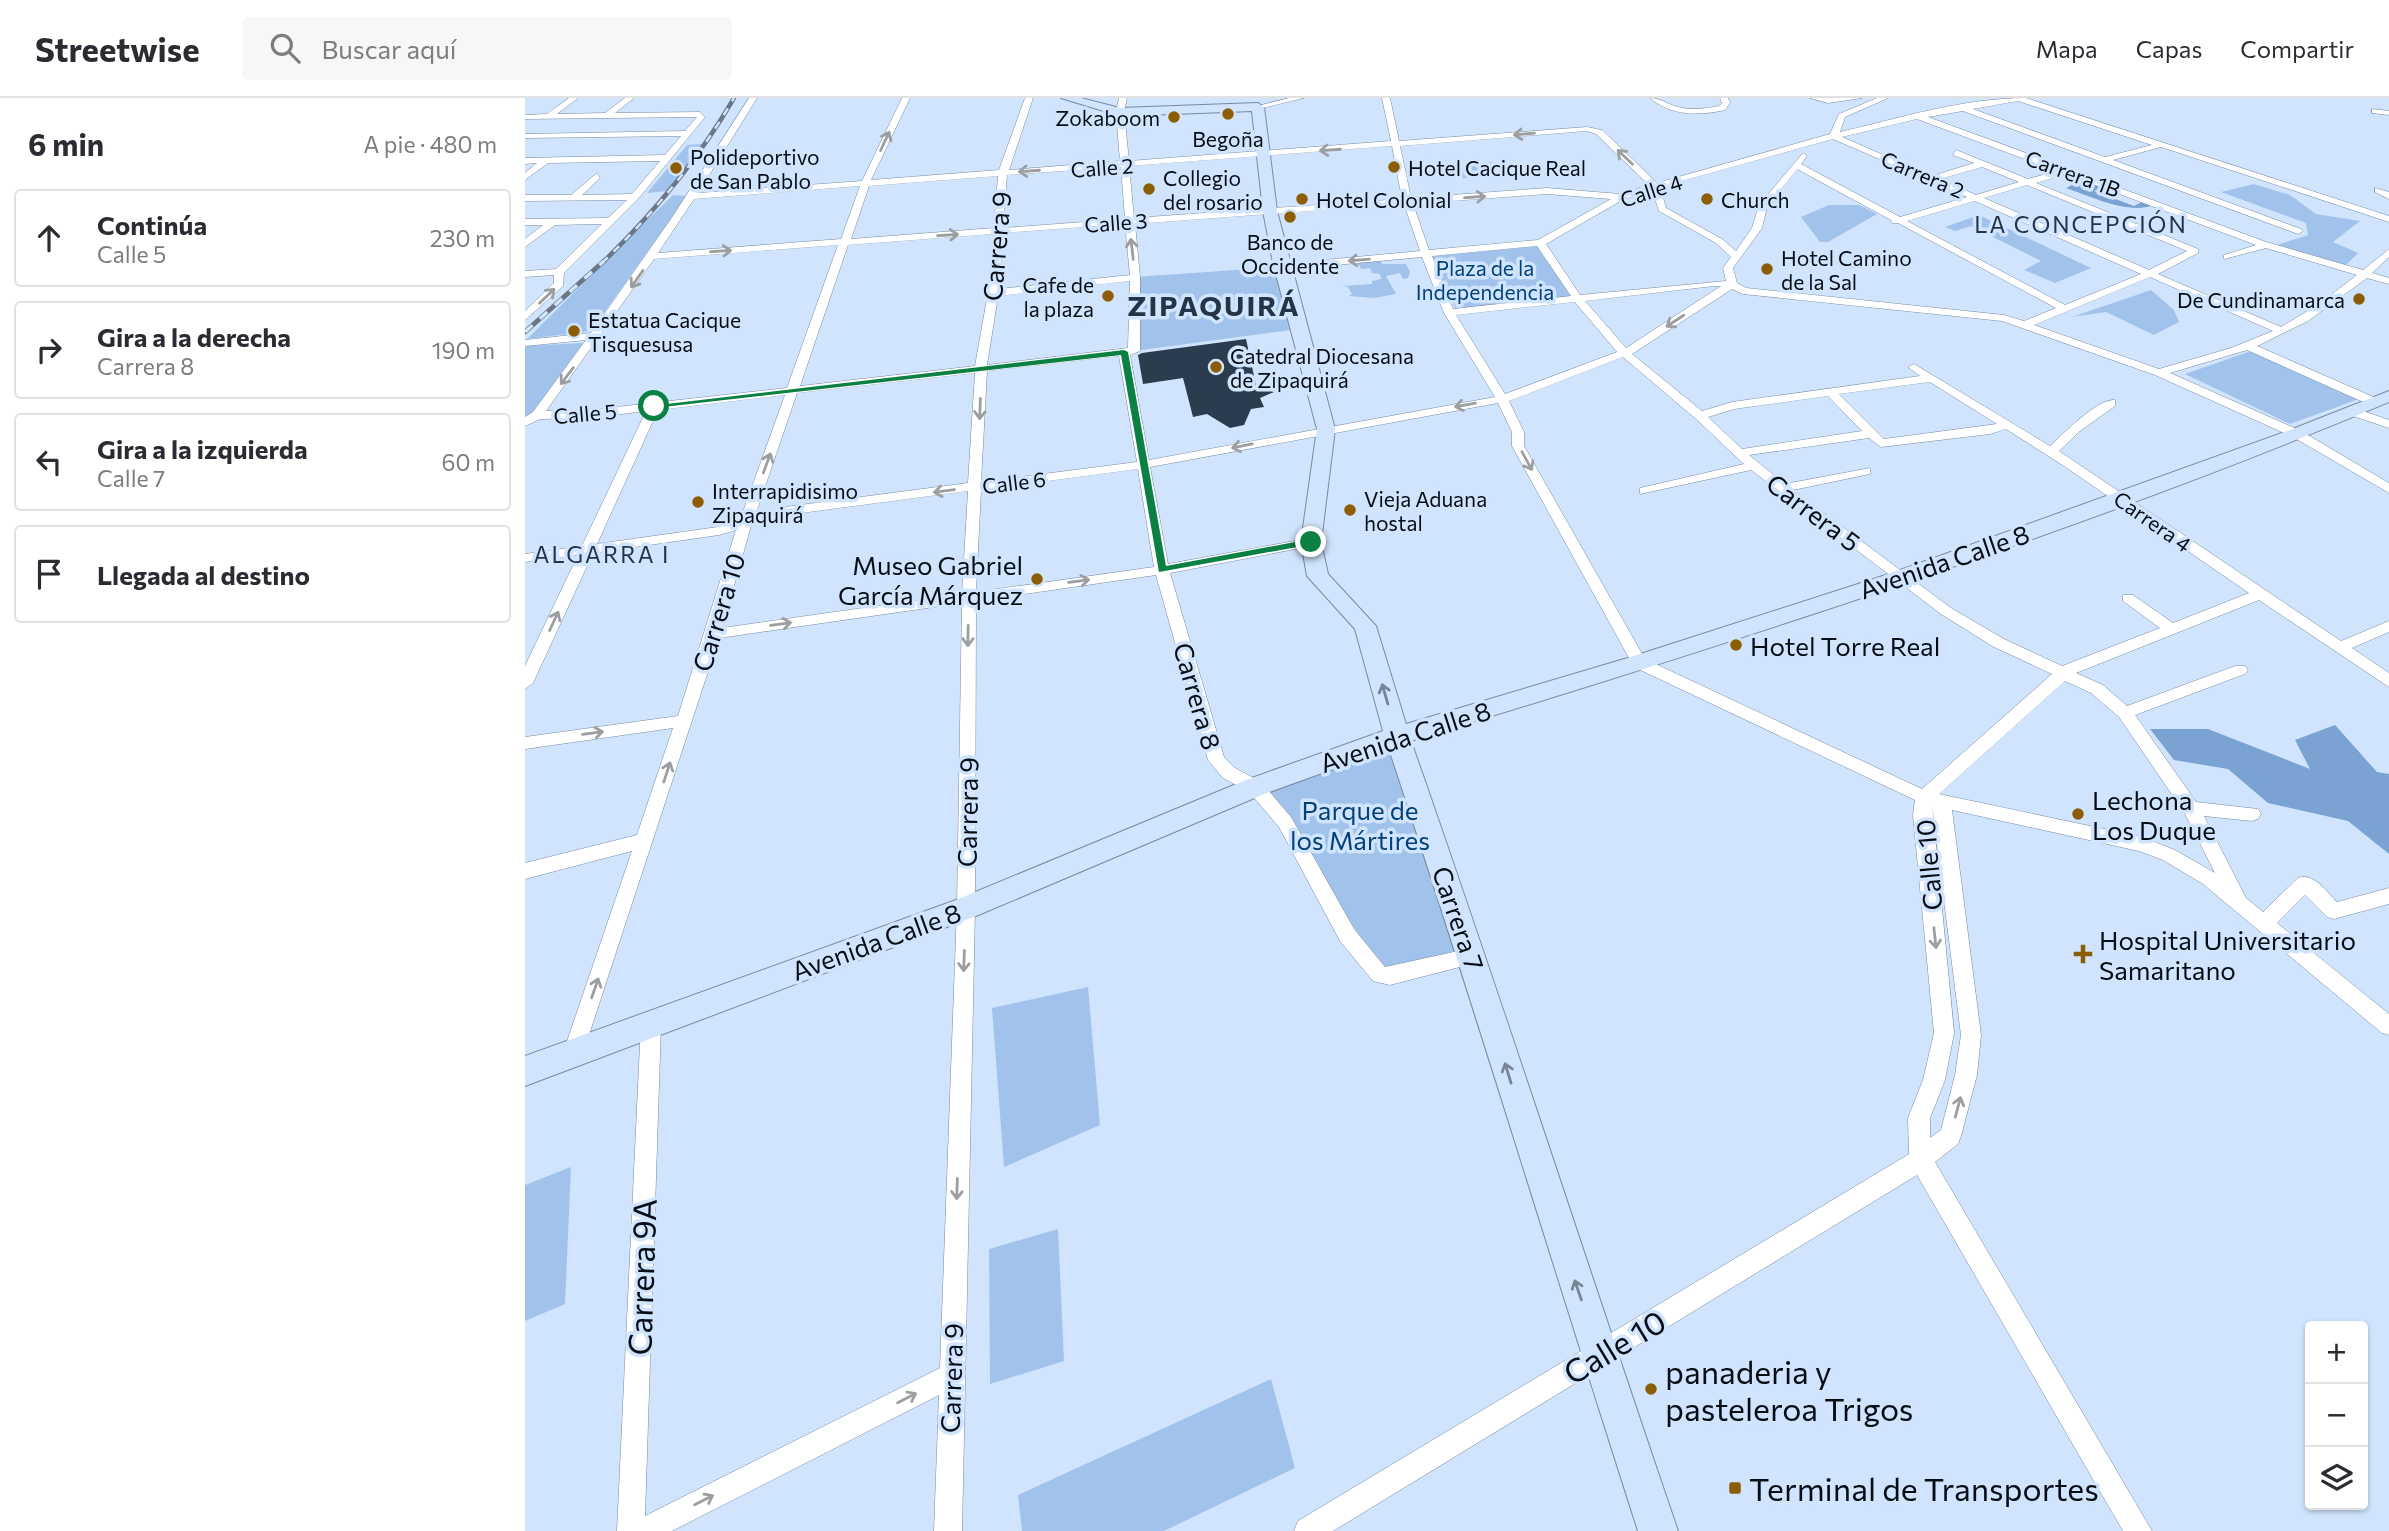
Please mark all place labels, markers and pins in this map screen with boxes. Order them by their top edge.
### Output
place label: Zokaboom [1055,105,1160,130]
marker: Begoña [1220,106,1236,122]
marker: Zokaboom [1166,109,1182,125]
place label: Begoña [1192,126,1264,151]
place label: Polideportivo de San Pablo [690,144,820,193]
place label: Hotel Cacique Real [1408,155,1586,180]
marker: Hotel Cacique Real [1386,159,1402,175]
marker: Polideportivo de San Pablo [668,160,684,176]
place label: Collegio del rosario [1163,165,1263,214]
marker: Collegio del rosario [1141,181,1157,197]
place label: Hotel Colonial [1316,187,1452,212]
place label: Church [1721,187,1790,212]
marker: Hotel Colonial [1294,191,1310,207]
marker: Church [1699,191,1715,207]
marker: Banco de Occidente [1282,209,1298,225]
place label: Banco de Occidente [1241,229,1339,278]
place label: Hotel Camino de la Sal [1781,245,1912,294]
marker: Hotel Camino de la Sal [1759,261,1775,277]
place label: Cafe de la plaza [1023,272,1094,321]
place label: De Cundinamarca [2177,287,2345,312]
marker: Cafe de la plaza [1100,288,1116,304]
marker: De Cundinamarca [2351,291,2367,307]
place label: Estatua Cacique Tisquesusa [588,307,741,356]
marker: Estatua Cacique Tisquesusa [566,323,582,339]
place label: Catedral Diocesana de Zipaquirá [1230,343,1414,392]
marker: Catedral Diocesana de Zipaquirá [1208,359,1224,375]
place label: Interrapidisimo Zipaquirá [712,478,858,527]
place label: Vieja Aduana hostal [1364,486,1487,535]
marker: Interrapidisimo Zipaquirá [690,494,706,510]
marker: Vieja Aduana hostal [1342,502,1358,518]
place label: Museo Gabriel García Márquez [838,549,1023,610]
marker: Museo Gabriel García Márquez [1029,571,1045,587]
place label: Hotel Torre Real [1750,630,1940,661]
marker: Hotel Torre Real [1728,637,1744,653]
place label: Lechona Los Duque [2092,784,2216,845]
marker: Lechona Los Duque [2070,806,2086,822]
place label: Hospital Universitario Samaritano [2099,924,2356,985]
marker: Hospital Universitario Samaritano [2073,944,2093,964]
place label: panaderia y pasteleroa Trigos [1665,1351,1913,1428]
marker: panaderia y pasteleroa Trigos [1643,1381,1659,1397]
place label: Terminal de Transportes [1749,1468,2099,1508]
marker: Terminal de Transportes [1727,1480,1743,1496]

